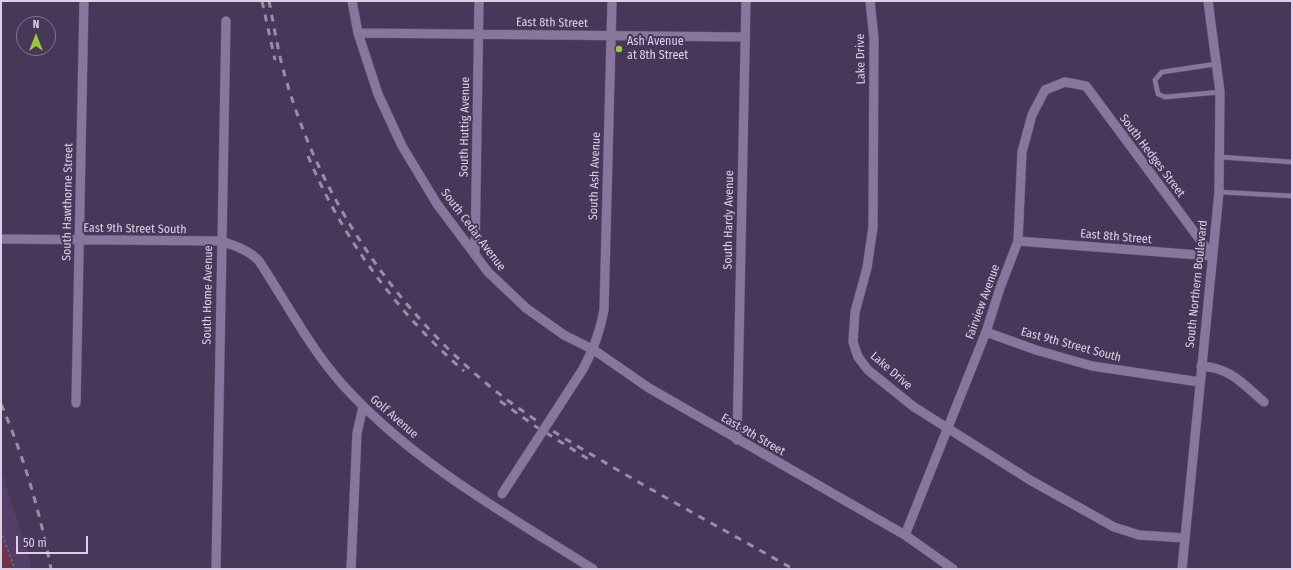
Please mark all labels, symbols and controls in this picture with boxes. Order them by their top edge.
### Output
street label: East 8th Street [516,15,588,31]
north arrow [16,16,56,56]
text: N [33,18,39,31]
street label: Lake Drive [853,34,869,84]
place label: Ash Avenue at 8th Street [627,35,688,63]
marker: Ash Avenue at 8th Street [614,44,624,54]
street label: South Huttig Avenue [457,77,473,177]
street label: South Hedges Street [1116,112,1188,200]
street label: South Ash Avenue [586,132,604,220]
street label: South Hawthorne Street [60,143,76,261]
street label: South Hardy Avenue [721,170,737,270]
street label: South Cedar Avenue [438,186,508,274]
street label: South Northern Boulevard [1183,219,1211,349]
street label: East 9th Street South [83,221,187,237]
street label: East 8th Street [1080,227,1152,247]
street label: South Home Avenue [200,245,216,345]
street label: Fairview Avenue [963,263,1003,341]
street label: East 9th Street South [1019,325,1123,365]
street label: Lake Drive [867,349,915,393]
street label: Golf Avenue [367,392,421,442]
street label: East 9th Street [718,411,788,459]
scale bar [18,528,90,554]
text: 50 m [23,536,47,550]

